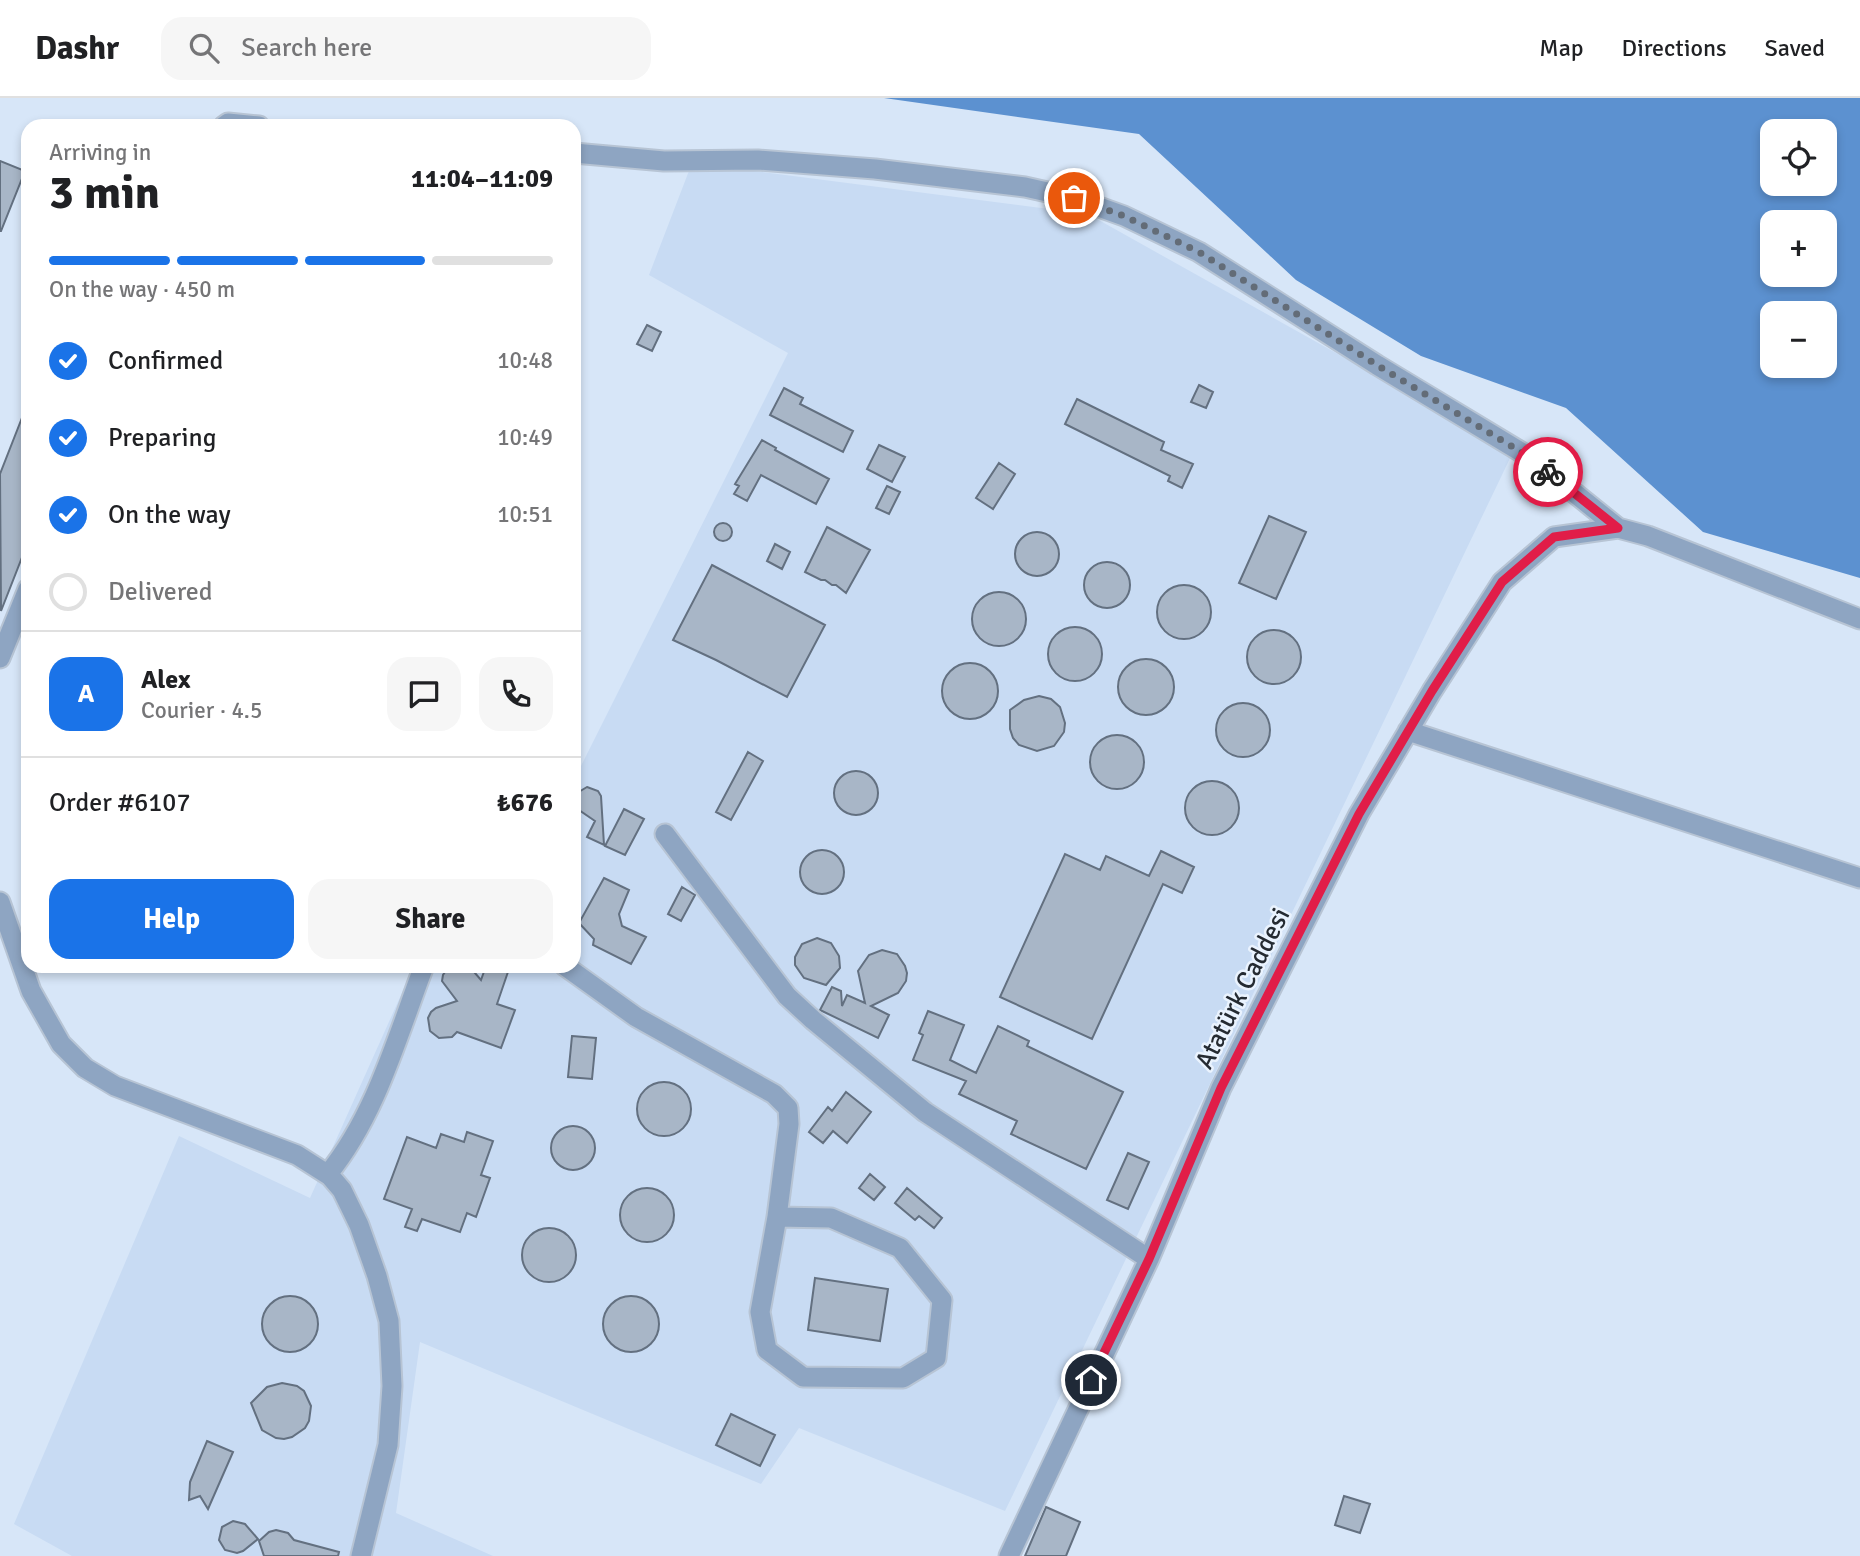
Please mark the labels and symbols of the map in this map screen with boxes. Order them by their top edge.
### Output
pin [1044,168,1104,228]
courier [1513,437,1583,507]
street label: Atatürk Caddesi [1189,902,1297,1074]
pin [1061,1350,1121,1410]

